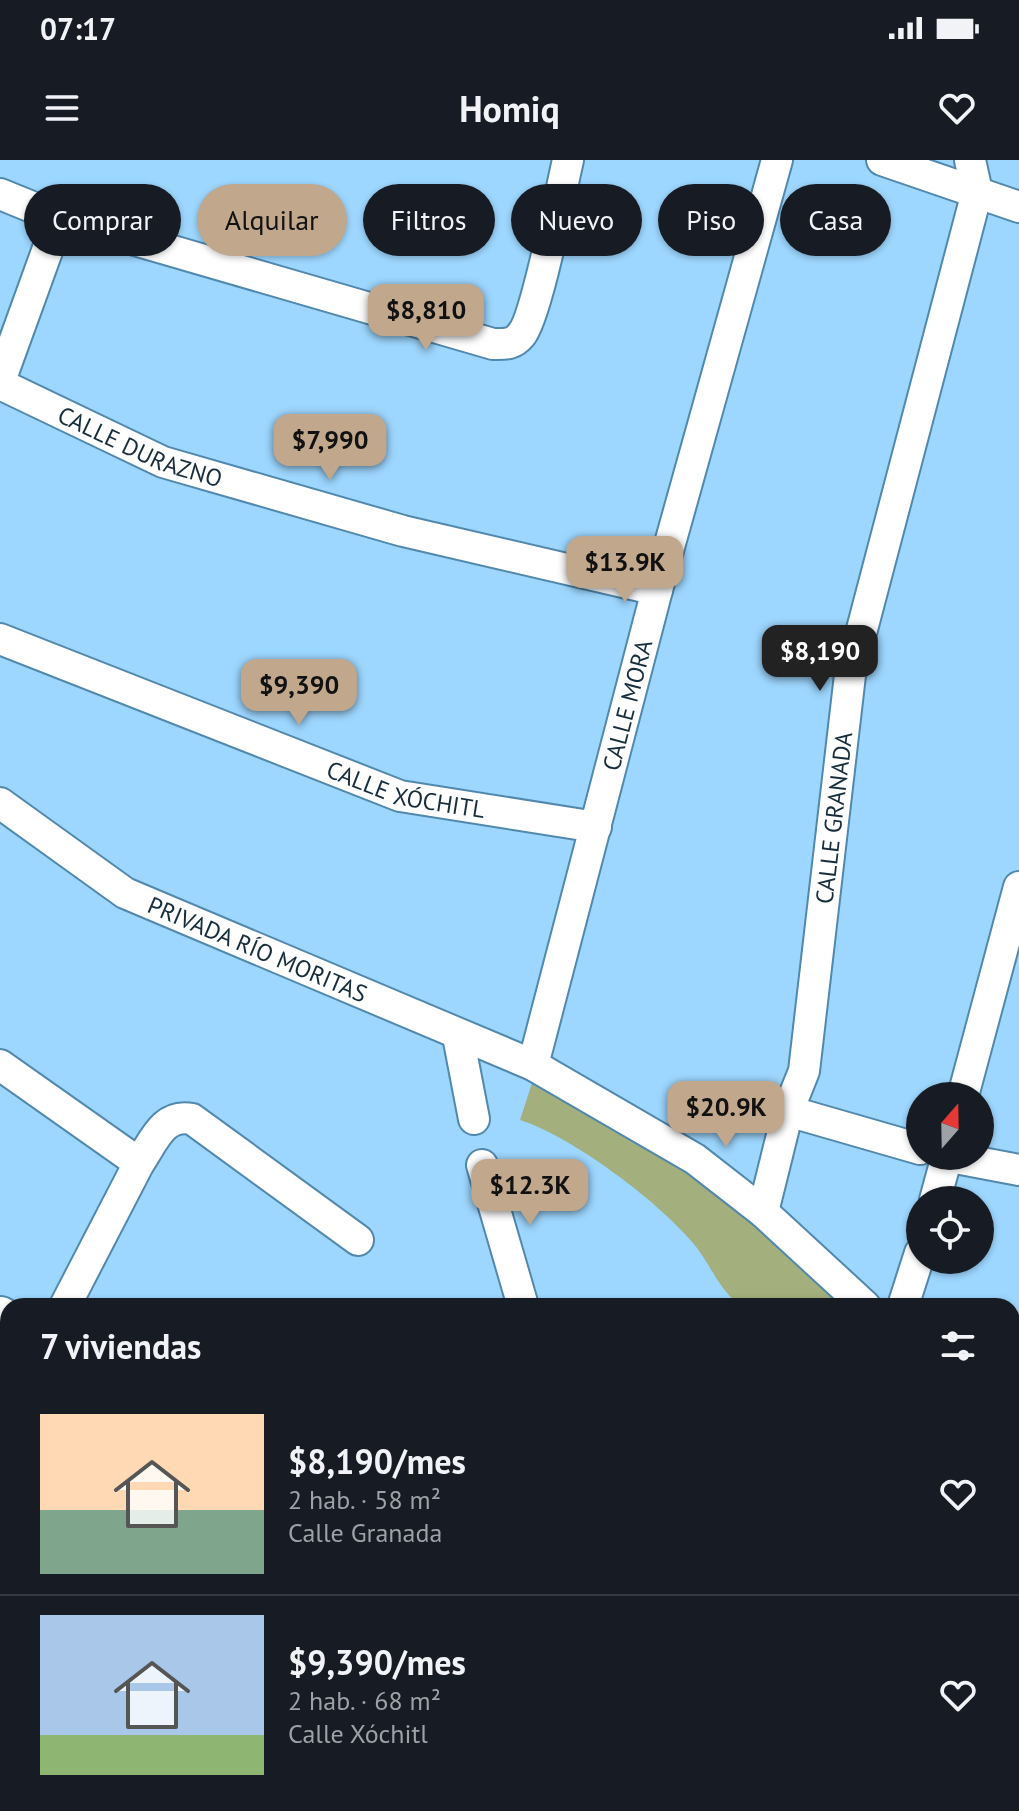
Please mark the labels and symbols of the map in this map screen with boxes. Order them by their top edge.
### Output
pin: $8,810 [361,284,491,352]
street label: CALLE DURAZNO [53,399,226,494]
pin: $7,990 [265,414,395,482]
pin: $13.9K [560,536,690,604]
pin: $8,190 [755,625,885,693]
street label: CALLE MORA [595,636,659,774]
pin: $9,390 [234,659,364,727]
street label: CALLE GRANADA [808,730,859,906]
street label: CALLE XÓCHITL [322,753,487,825]
street label: PRIVADA RÍO MORITAS [143,889,372,1009]
pin: $20.9K [661,1081,791,1149]
north arrow [906,1082,994,1170]
pin: $12.3K [465,1159,595,1227]

